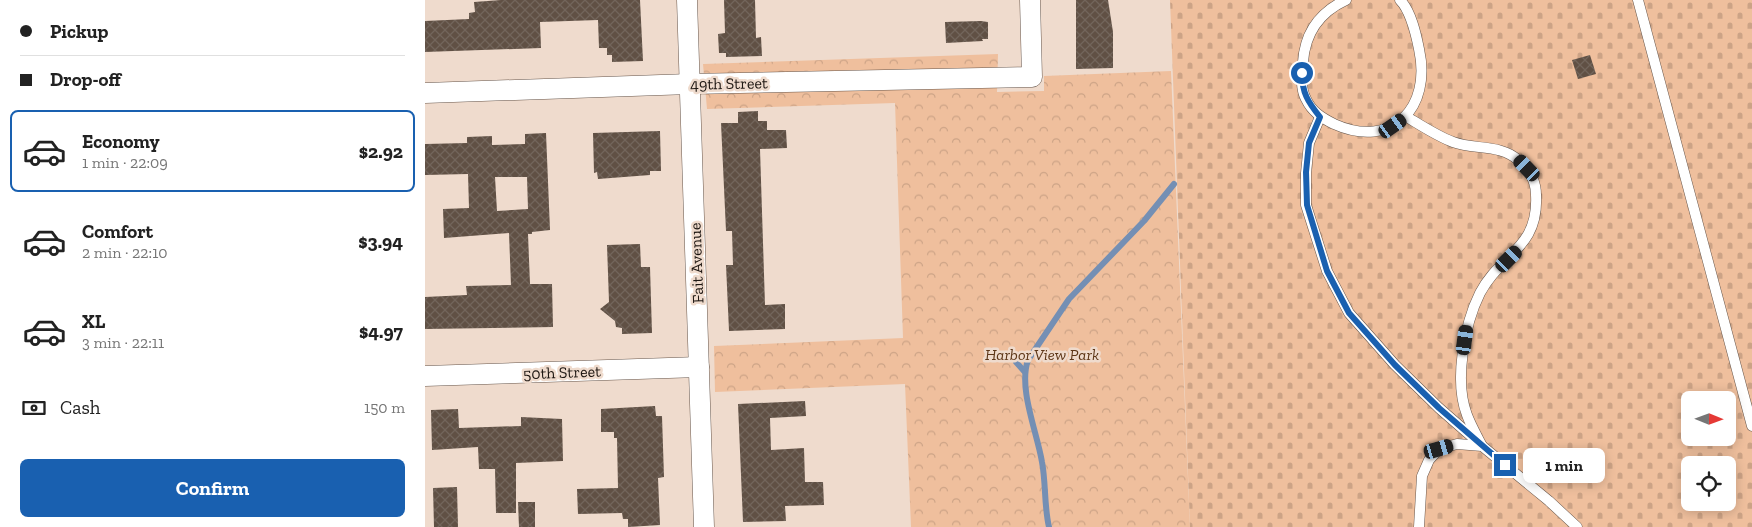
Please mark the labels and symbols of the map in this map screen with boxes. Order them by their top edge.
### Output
route start [1291,62,1313,84]
street label: 49th Street [690,73,768,94]
car [1376,111,1409,141]
car [1511,152,1542,184]
street label: Fait Avenue [686,222,707,304]
car [1493,243,1524,275]
car [1455,324,1474,356]
park label: Harbor View Park [985,345,1099,364]
street label: 50th Street [523,362,601,383]
north arrow [1681,391,1736,446]
car [1422,438,1455,460]
callout: 1 min [1523,448,1605,482]
route end [1494,454,1516,476]

